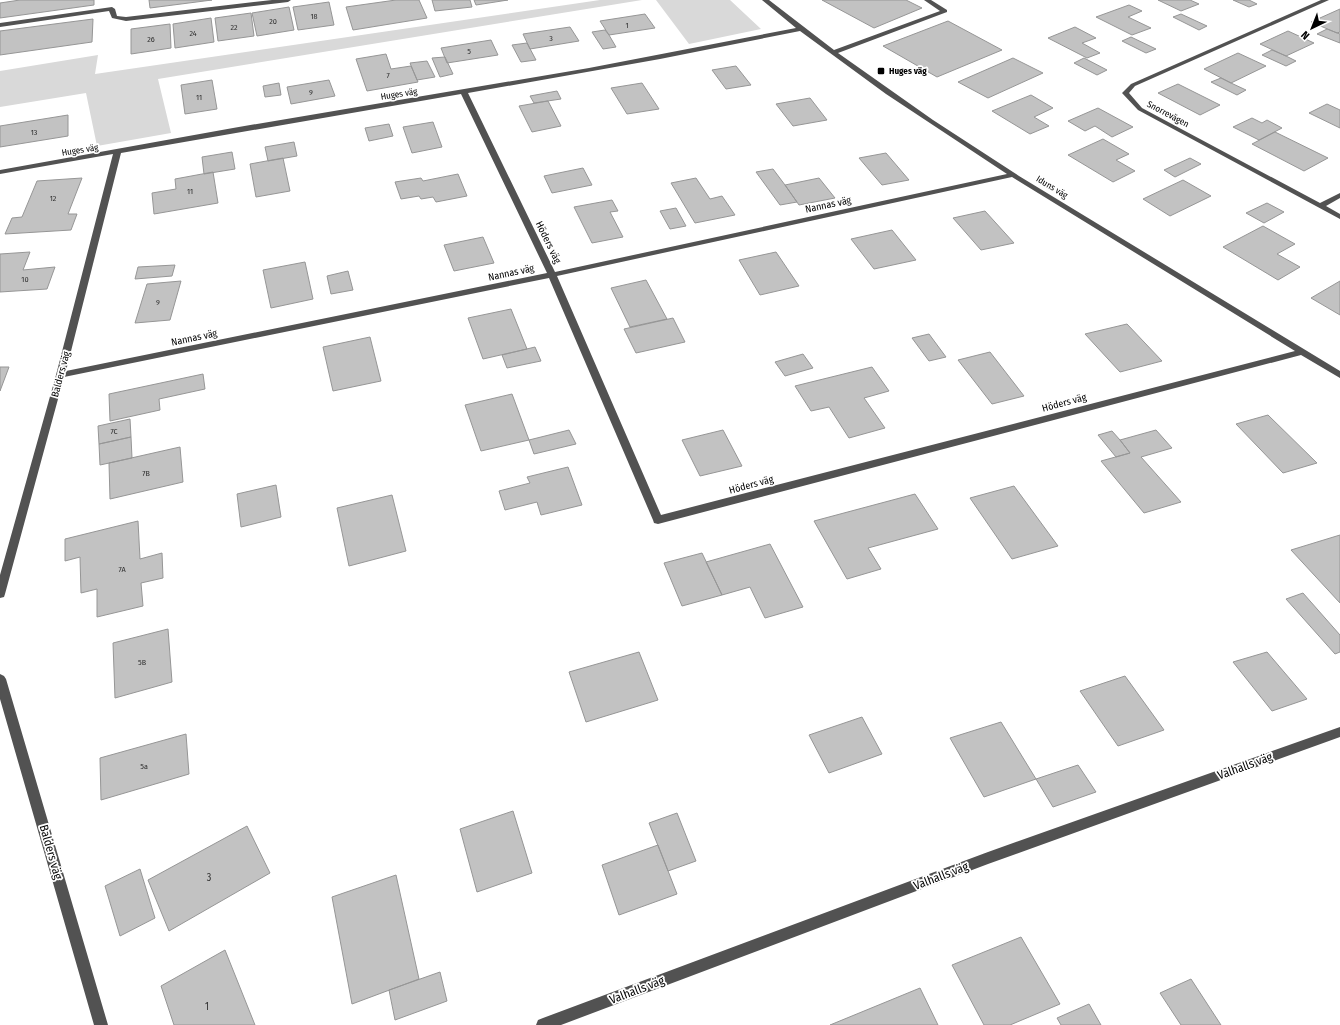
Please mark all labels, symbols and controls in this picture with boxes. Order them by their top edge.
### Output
north arrow [1292,8,1332,48]
house number: 18 [310,12,318,21]
house number: 20 [269,17,277,26]
house number: 1 [625,21,629,30]
house number: 22 [230,23,238,32]
text: N [1299,28,1312,42]
house number: 24 [189,29,197,38]
house number: 3 [549,34,553,43]
house number: 26 [147,35,155,44]
house number: 5 [467,47,471,56]
marker: Huges väg [876,66,886,76]
place label: Huges väg [889,66,927,76]
house number: 7 [386,71,390,80]
street label: Huges väg [380,86,419,102]
house number: 9 [309,88,313,97]
house number: 11 [196,93,202,102]
street label: Snorrevägen [1145,99,1191,129]
house number: 13 [31,128,38,137]
street label: Huges väg [61,142,100,158]
street label: Iduns väg [1034,174,1070,201]
house number: 11 [187,187,193,196]
house number: 12 [50,194,57,203]
street label: Nannas väg [804,194,853,216]
street label: Höders väg [533,219,564,266]
street label: Nannas väg [487,262,536,284]
house number: 10 [21,275,29,284]
house number: 9 [156,298,160,307]
street label: Nannas väg [170,327,219,349]
street label: Balders väg [49,350,73,398]
street label: Höders väg [1041,391,1088,415]
house number: 7C [110,427,118,436]
house number: 7B [142,469,150,478]
street label: Höders väg [728,473,775,497]
house number: 7A [118,565,126,574]
house number: 5B [138,658,147,667]
street label: Valhalls väg [1216,749,1275,782]
house number: 5a [140,762,148,771]
street label: Balders väg [37,823,66,881]
street label: Valhalls väg [912,859,971,893]
house number: 3 [207,872,212,884]
street label: Valhalls väg [608,973,667,1007]
house number: 1 [205,1001,209,1013]

